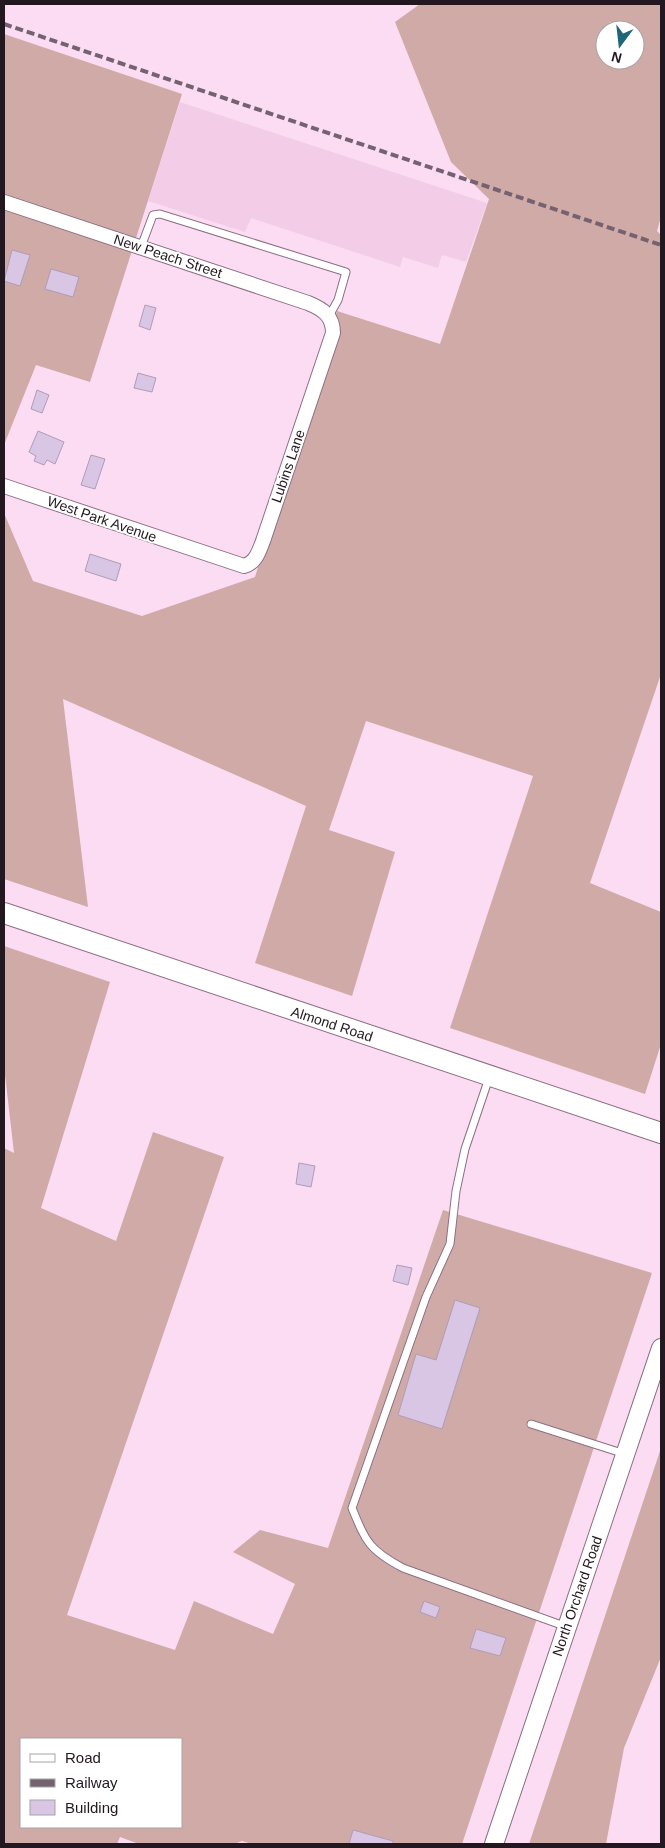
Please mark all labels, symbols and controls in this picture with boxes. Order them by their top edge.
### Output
north arrow [595,20,645,70]
text: N [610,49,624,67]
street label: New Peach Street [112,231,224,281]
street label: Lubins Lane [268,427,308,505]
street label: West Park Avenue [45,493,159,545]
street label: Almond Road [289,1003,375,1045]
street label: North Orchard Road [549,1534,605,1658]
legend [20,1738,182,1828]
text: Road [65,1749,101,1766]
text: Railway [65,1774,118,1791]
text: Building [65,1799,118,1816]

